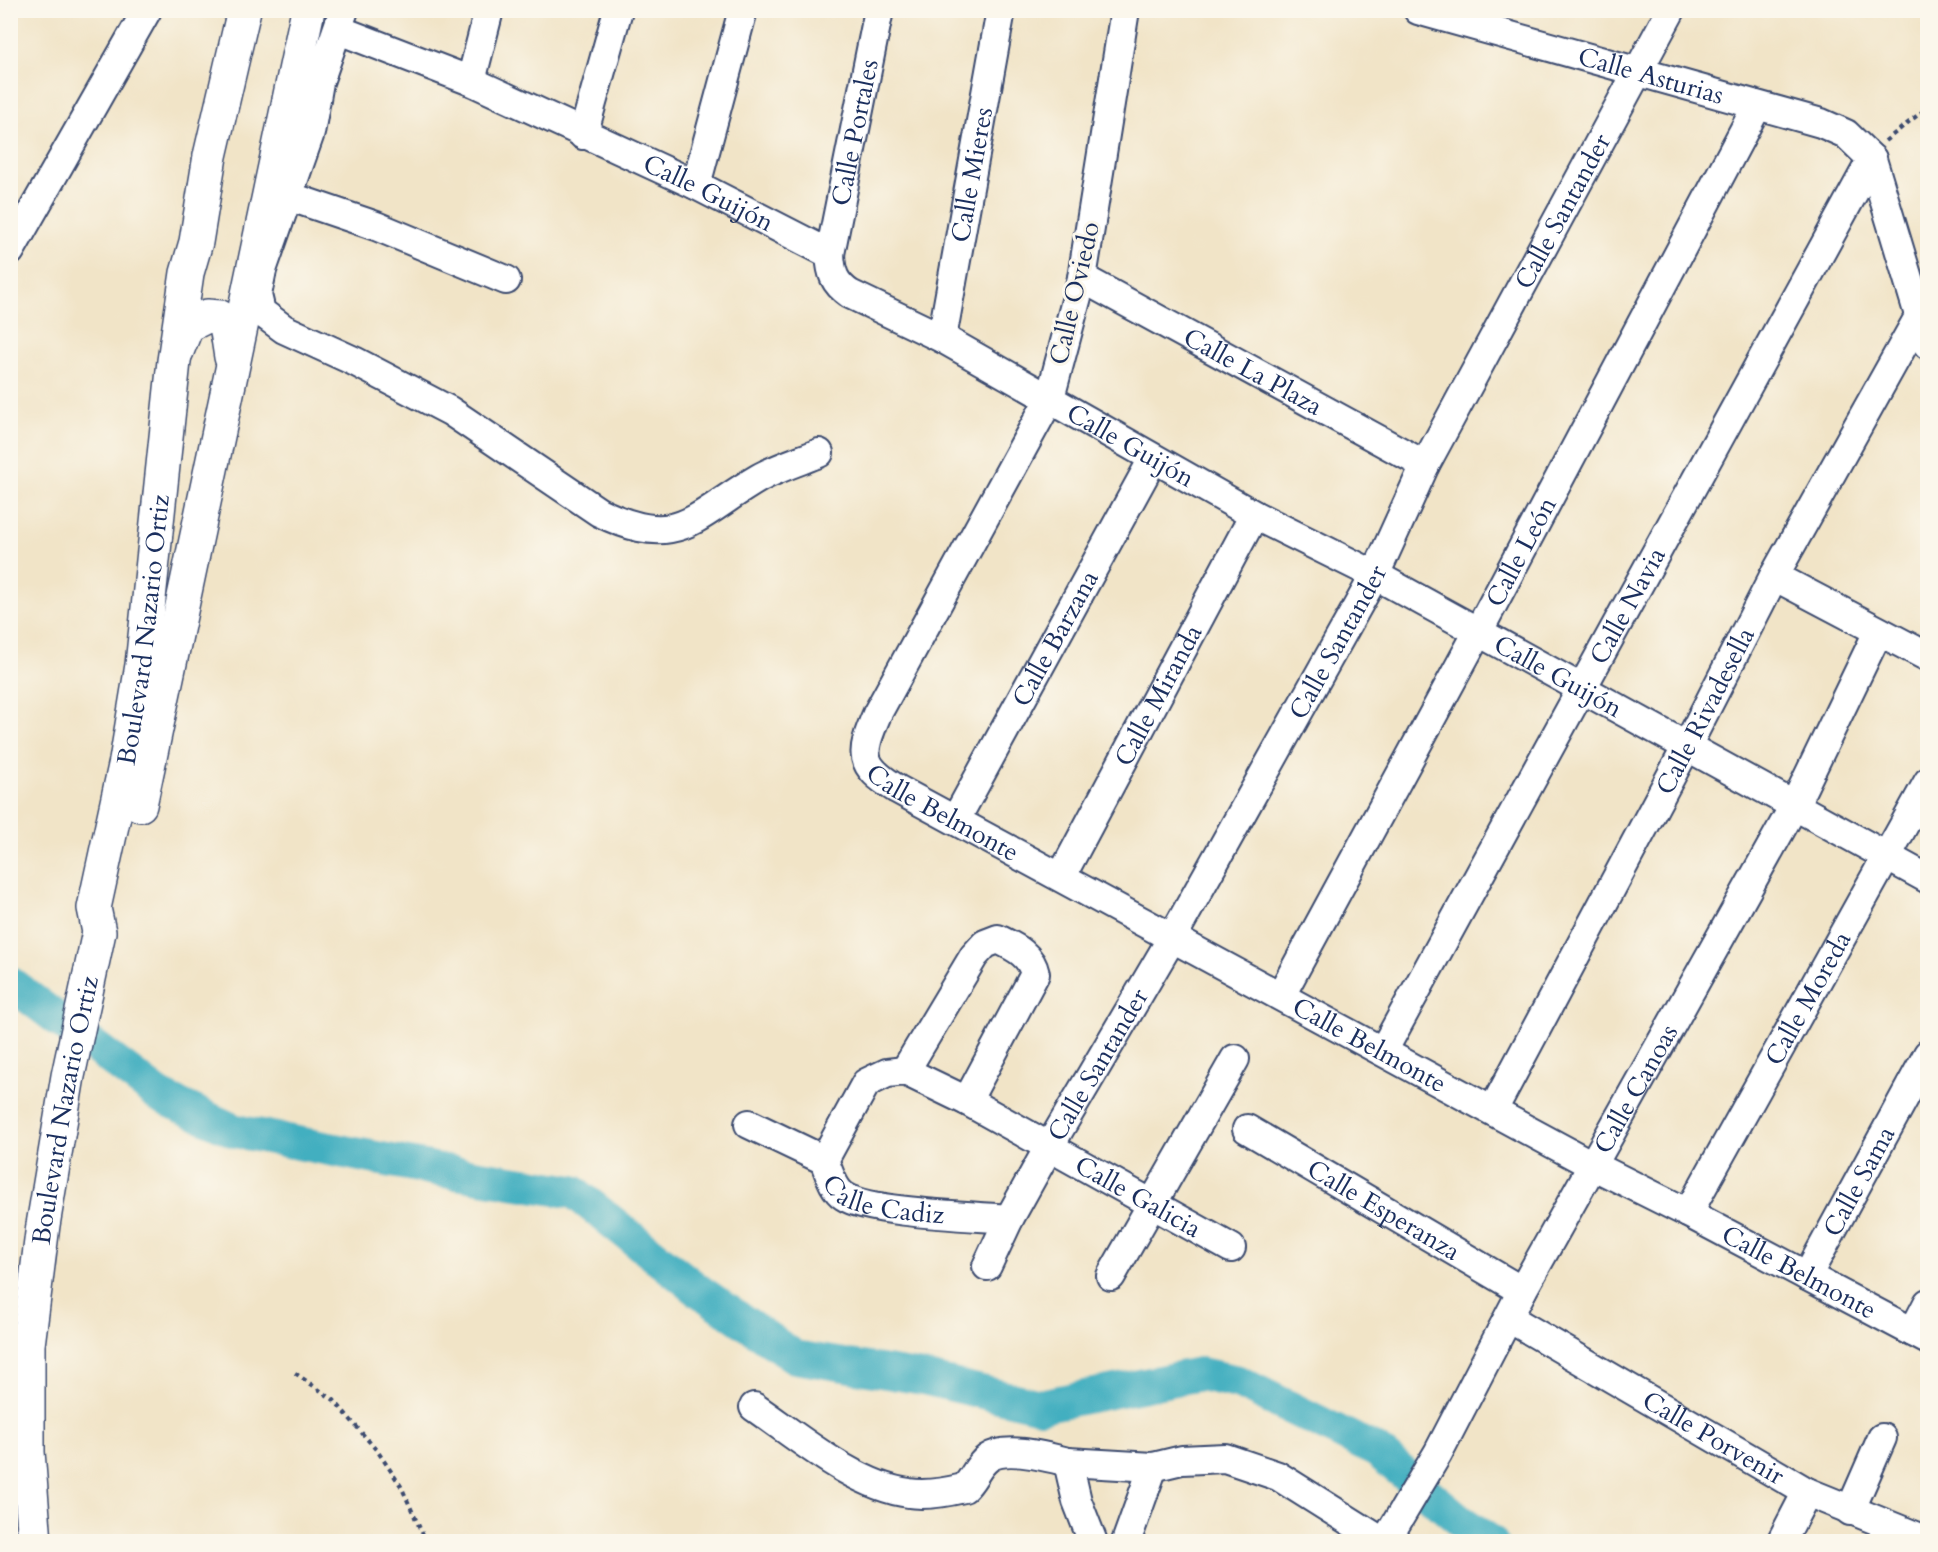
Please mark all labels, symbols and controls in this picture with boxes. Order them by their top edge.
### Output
street label: Calle Asturias [1574,39,1728,113]
street label: Calle Portales [823,56,887,209]
street label: Calle Mieres [943,104,1001,245]
street label: Calle Santander [1506,127,1619,295]
street label: Calle Guijón [637,146,780,240]
street label: Calle Oviedo [1041,218,1108,368]
street label: Calle La Plaza [1177,320,1329,424]
street label: Calle Guijón [1060,395,1201,496]
street label: Calle León [1478,491,1565,613]
street label: Boulevard Nazario Ortiz [109,492,178,768]
street label: Calle Navia [1581,541,1674,670]
street label: Calle Santander [1281,559,1395,726]
street label: Calle Barzana [1004,564,1107,713]
street label: Calle Miranda [1106,619,1210,772]
street label: Calle Rivadesella [1647,621,1763,801]
street label: Calle Guijón [1488,627,1629,726]
street label: Calle Belmonte [858,756,1025,870]
street label: Calle Moreda [1757,925,1859,1072]
street label: Boulevard Nazario Ortiz [24,972,107,1247]
street label: Calle Santander [1039,981,1157,1148]
street label: Calle Belmonte [1286,989,1453,1101]
street label: Calle Canoas [1586,1018,1686,1160]
street label: Calle Sama [1815,1120,1903,1243]
street label: Calle Galicia [1069,1148,1207,1246]
street label: Calle Esperanza [1301,1151,1467,1269]
street label: Calle Cadiz [814,1168,946,1233]
street label: Calle Belmonte [1716,1217,1882,1328]
street label: Calle Porvenir [1636,1383,1791,1493]

